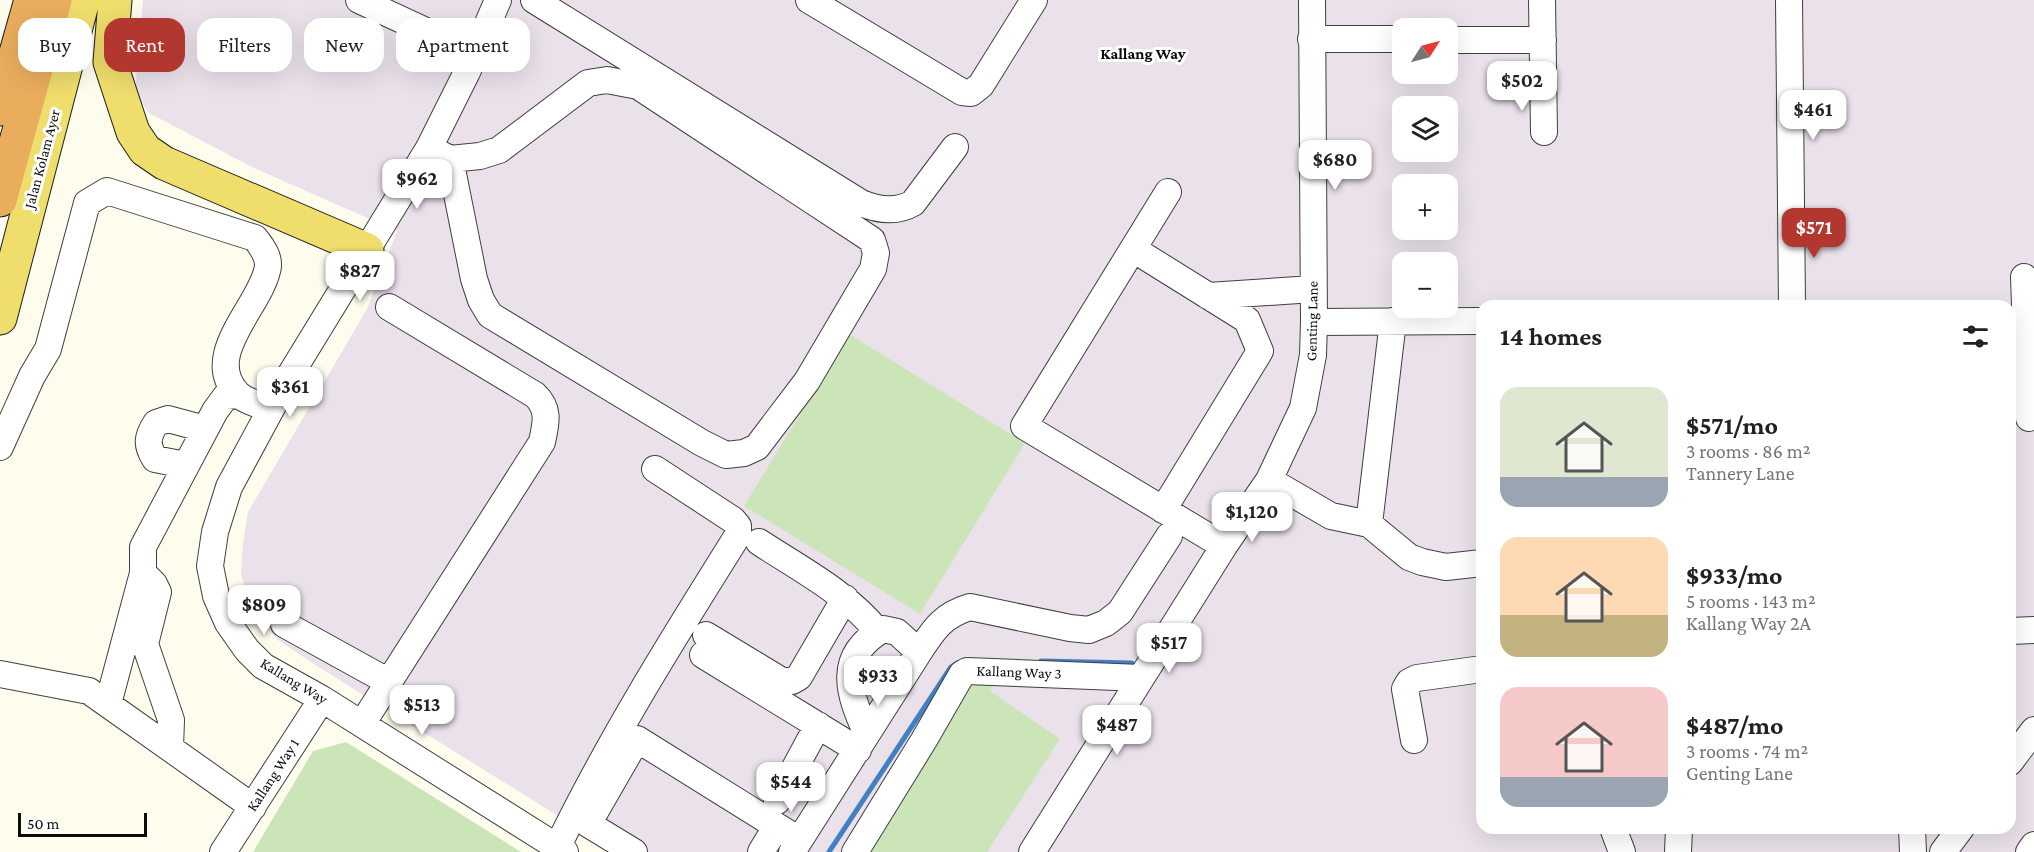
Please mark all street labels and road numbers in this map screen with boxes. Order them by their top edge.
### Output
street label: Jalan Kolam Ayer [21,107,64,212]
street label: Genting Lane [1303,280,1322,361]
street label: Kallang Way [257,655,330,708]
street label: Kallang Way 3 [976,663,1062,682]
street label: Kallang Way 1 [244,736,303,815]

